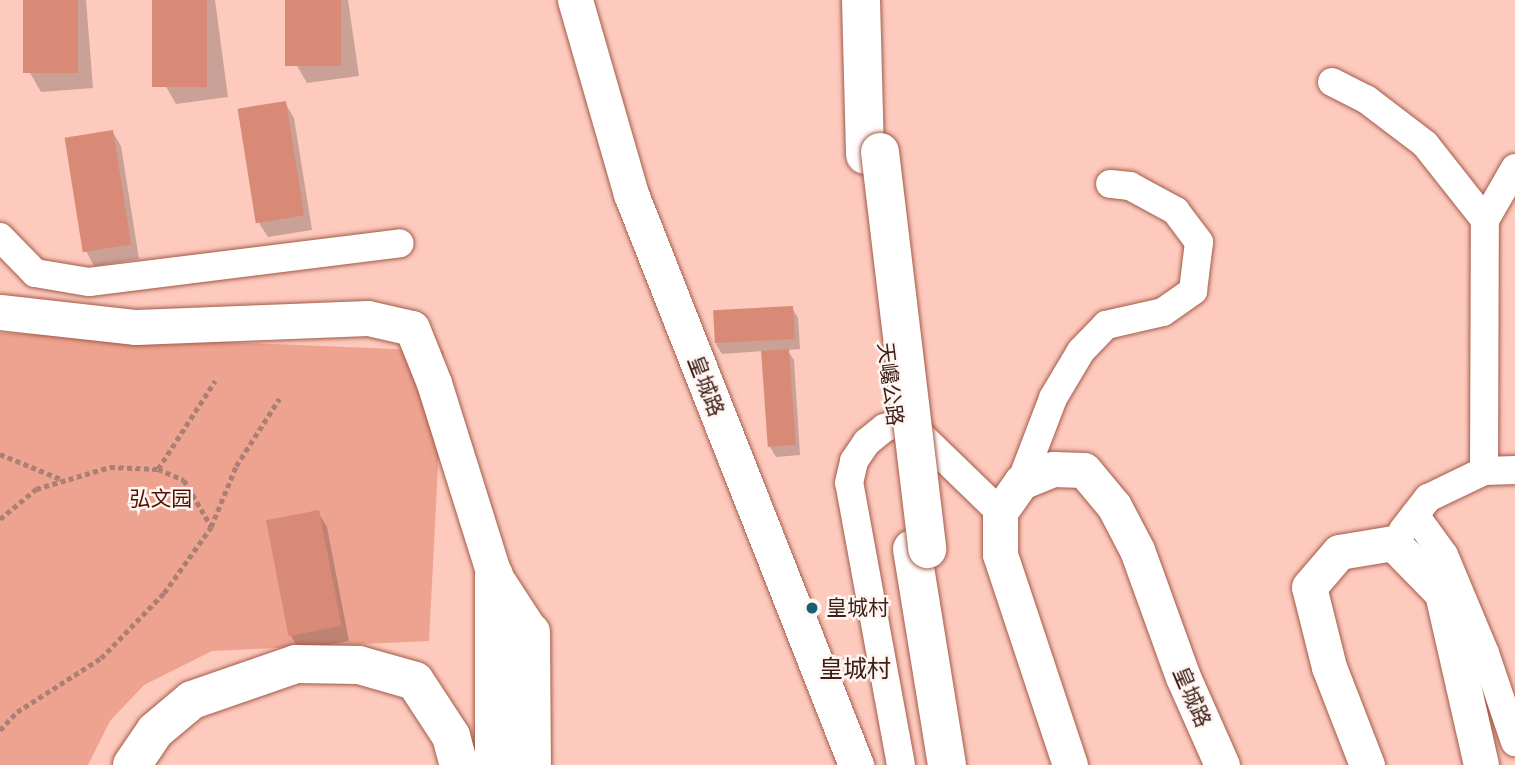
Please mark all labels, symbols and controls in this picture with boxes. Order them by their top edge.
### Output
street label: 天巉公路 [872,341,908,427]
street label: 皇城路 [683,352,729,420]
park label: 弘文园 [130,486,192,512]
place label: 皇城村 [826,595,889,621]
marker: 皇城村 [804,600,820,616]
district label: 皇城村 [819,656,891,684]
street label: 皇城路 [1168,663,1216,731]

